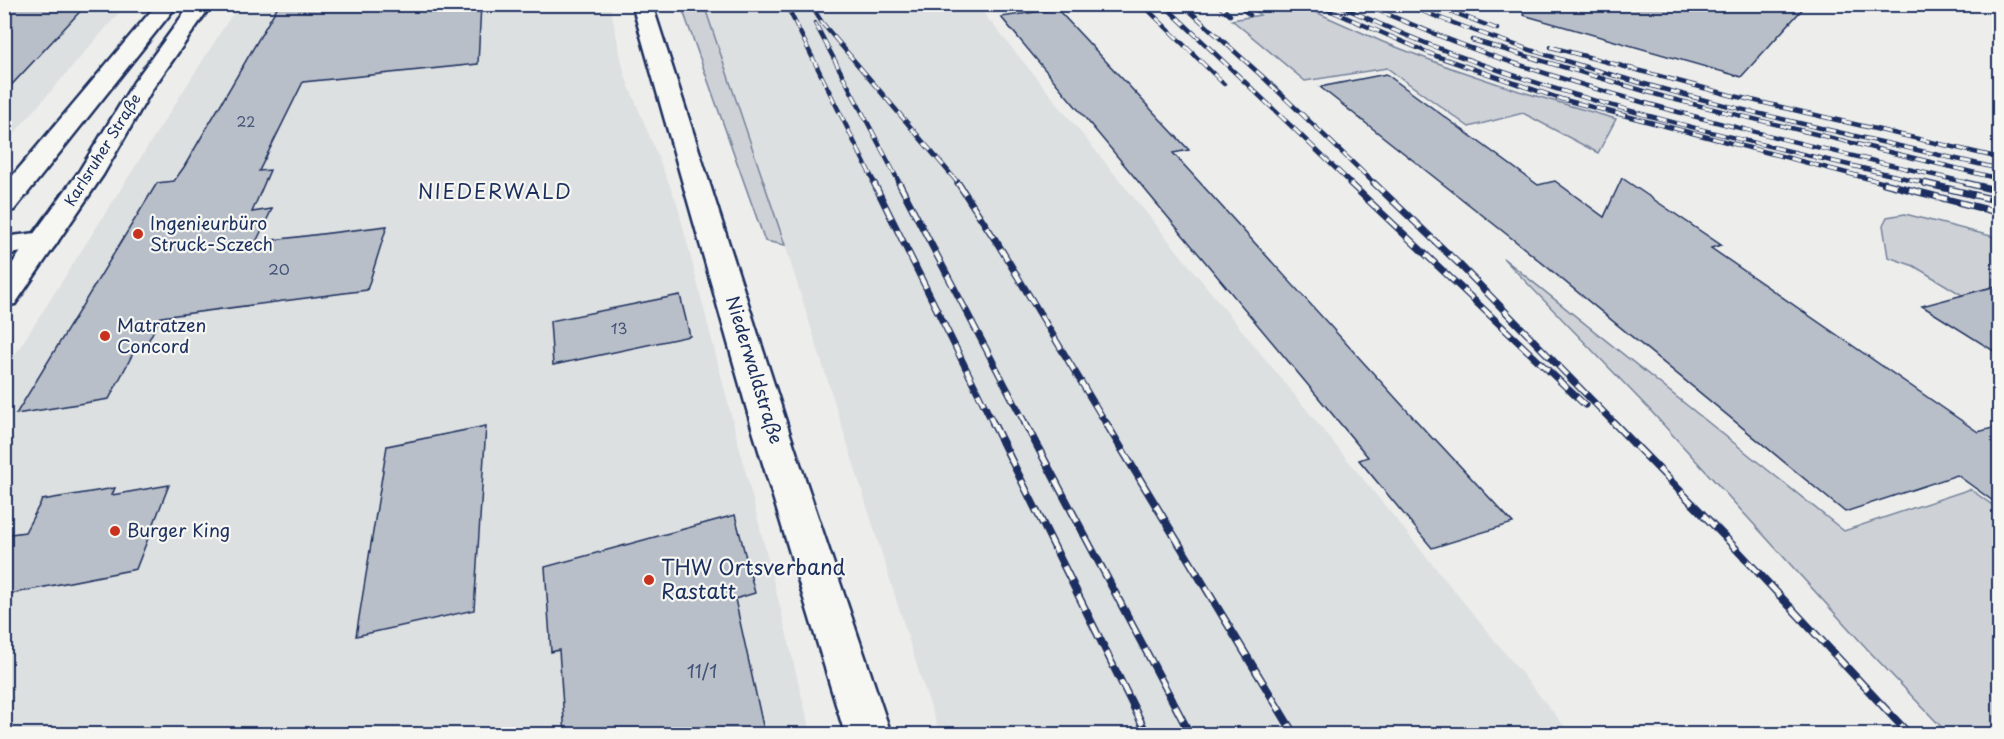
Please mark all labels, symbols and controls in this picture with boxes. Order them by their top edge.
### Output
street label: Karlsruher Straße [58,88,146,210]
house number: 22 [237,111,255,132]
district label: NIEDERWALD [418,176,572,206]
place label: Ingenieurbüro Struck-Sczech [150,209,273,257]
marker: Ingenieurbüro Struck-Sczech [131,227,145,241]
house number: 20 [268,257,290,280]
street label: Niederwaldstraße [720,292,791,447]
place label: Matratzen Concord [117,311,206,359]
house number: 13 [611,316,627,339]
marker: Matratzen Concord [98,329,112,343]
place label: Burger King [127,516,230,543]
marker: Burger King [108,524,122,538]
place label: THW Ortsverband Rastatt [661,550,846,606]
marker: THW Ortsverband Rastatt [642,573,656,587]
house number: 11/1 [687,657,717,684]

